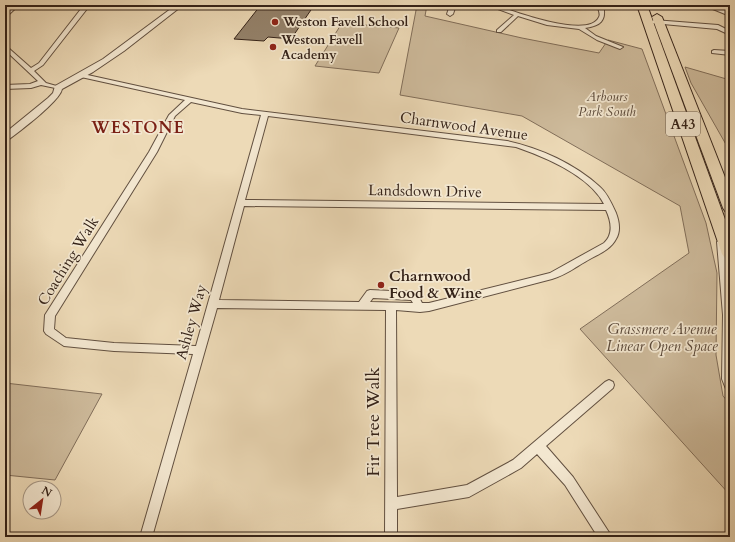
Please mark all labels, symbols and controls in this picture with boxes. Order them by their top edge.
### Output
place label: Weston Favell School [282,13,409,31]
marker: Weston Favell School [270,17,280,27]
place label: Weston Favell Academy [280,31,363,64]
marker: Weston Favell Academy [268,42,278,52]
park label: Arbours Park South [578,88,637,121]
street label: Charnwood Avenue [399,107,529,145]
road number: A43 [666,112,700,136]
district label: WESTONE [90,117,185,139]
street label: Landsdown Drive [368,180,482,202]
street label: Coaching Walk [33,213,103,309]
place label: Charnwood Food & Wine [389,266,482,303]
marker: Charnwood Food & Wine [376,280,386,290]
street label: Ashley Way [171,282,211,362]
park label: Grassmere Avenue Linear Open Space [606,319,718,356]
street label: Fir Tree Walk [361,367,386,477]
north arrow [22,480,62,520]
text: N [39,483,55,501]

